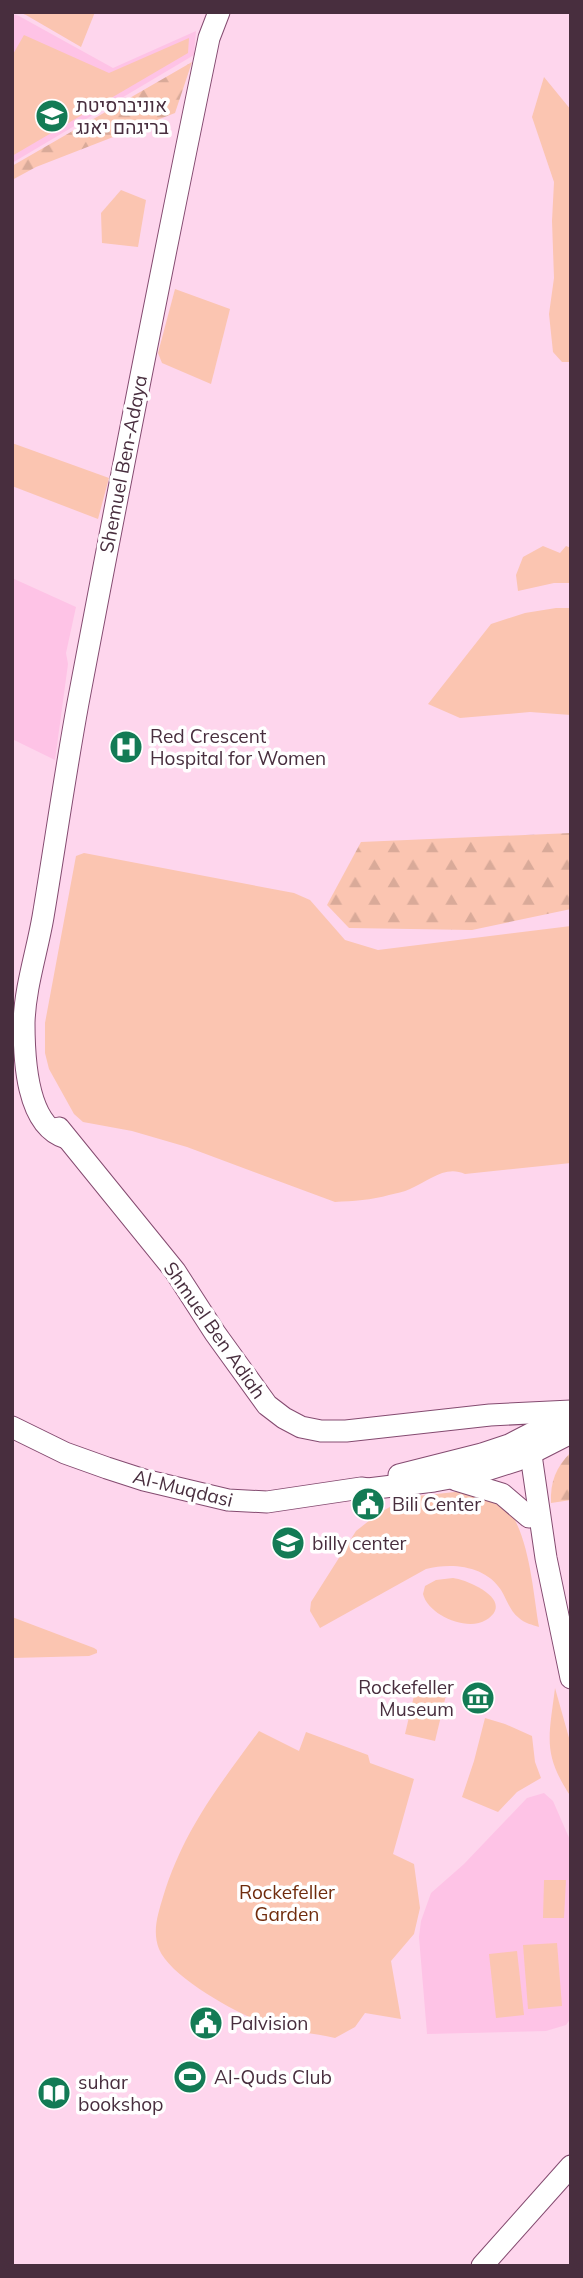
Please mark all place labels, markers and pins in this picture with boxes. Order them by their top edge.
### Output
place label: אוניברסיטת בריגהם יאנג [76,93,169,139]
school or university icon: אוניברסיטת בריגהם יאנג [33,97,71,135]
place label: Red Crescent Hospital for Women [150,724,326,770]
hospital icon: Red Crescent Hospital for Women [107,728,145,766]
public building icon: Bili Center [349,1485,387,1523]
place label: Bili Center [392,1492,481,1516]
school or university icon: billy center [269,1524,307,1562]
place label: billy center [312,1531,407,1555]
place label: Rockefeller Museum [358,1675,454,1721]
museum icon: Rockefeller Museum [459,1679,497,1717]
public building icon: Palvision [187,2004,225,2042]
place label: Palvision [230,2011,308,2035]
sports icon: Al-Quds Club [171,2058,209,2096]
place label: Al-Quds Club [214,2065,332,2089]
place label: suhar bookshop [78,2070,164,2116]
library icon: suhar bookshop [35,2074,73,2112]

